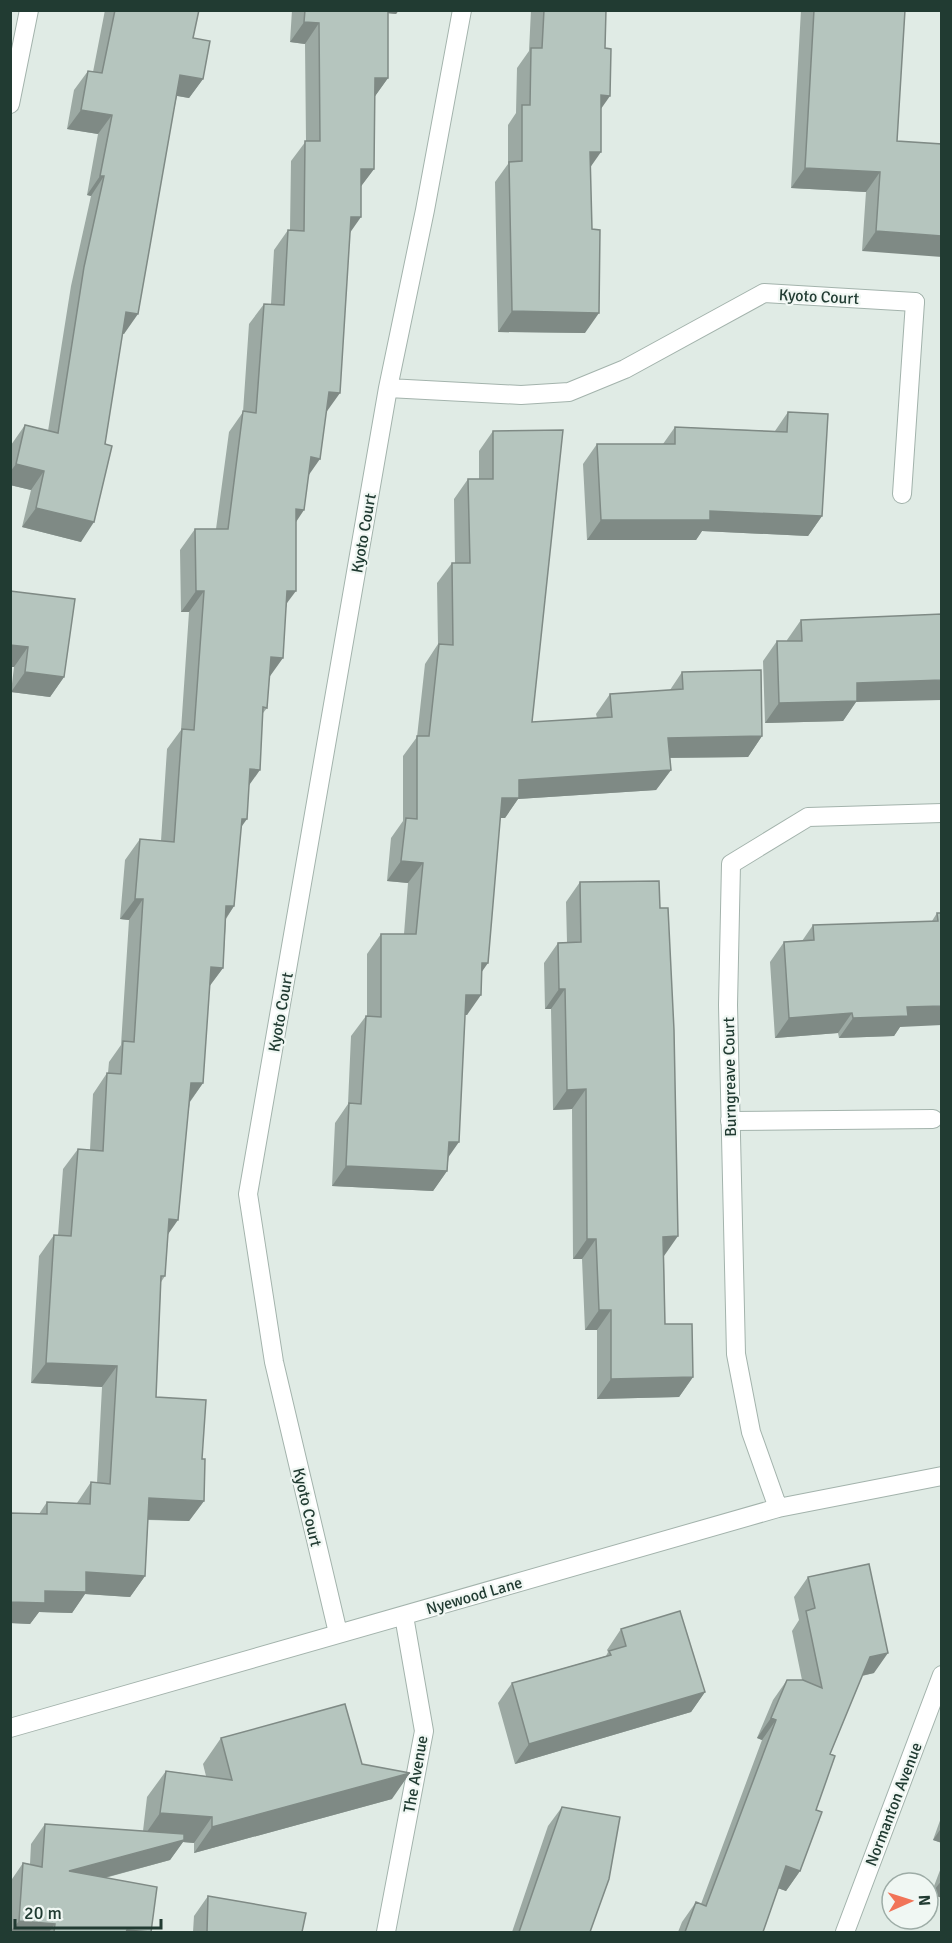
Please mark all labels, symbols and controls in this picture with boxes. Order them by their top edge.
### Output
street label: Kyoto Court [778,285,860,309]
street label: Kyoto Court [347,491,381,575]
street label: Kyoto Court [264,970,298,1054]
street label: Burngreave Court [719,1016,741,1137]
street label: Kyoto Court [288,1466,326,1549]
street label: Nyewood Lane [424,1573,525,1619]
street label: The Avenue [399,1734,433,1814]
street label: Normanton Avenue [861,1740,927,1869]
north arrow [880,1871,940,1931]
scale bar [15,1892,160,1930]
text: N [914,1894,934,1906]
text: 20 m [24,1902,62,1924]

